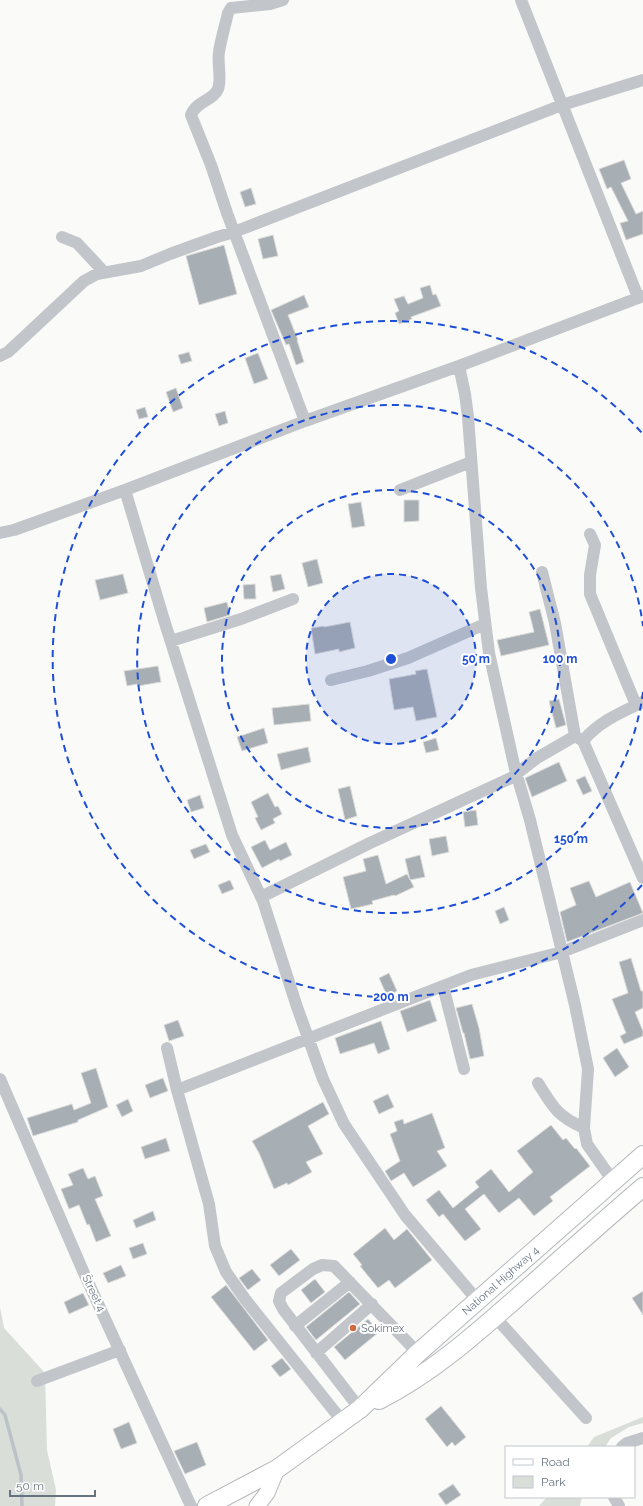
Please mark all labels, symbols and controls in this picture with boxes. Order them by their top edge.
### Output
centre of rings [384,652,398,666]
text: 50 m [462,652,490,666]
text: 100 m [543,652,577,666]
text: 150 m [554,832,588,846]
text: 200 m [373,990,409,1004]
street label: National Highway 4 [460,1244,542,1318]
street label: S̄treet 4 [79,1273,108,1314]
place label: Sokimex [361,1322,405,1335]
marker: Sokimex [348,1323,358,1333]
legend [505,1446,635,1498]
text: Road [541,1455,570,1469]
scale bar [10,1472,95,1498]
text: Park [541,1475,566,1489]
text: 50 m [16,1479,44,1493]

